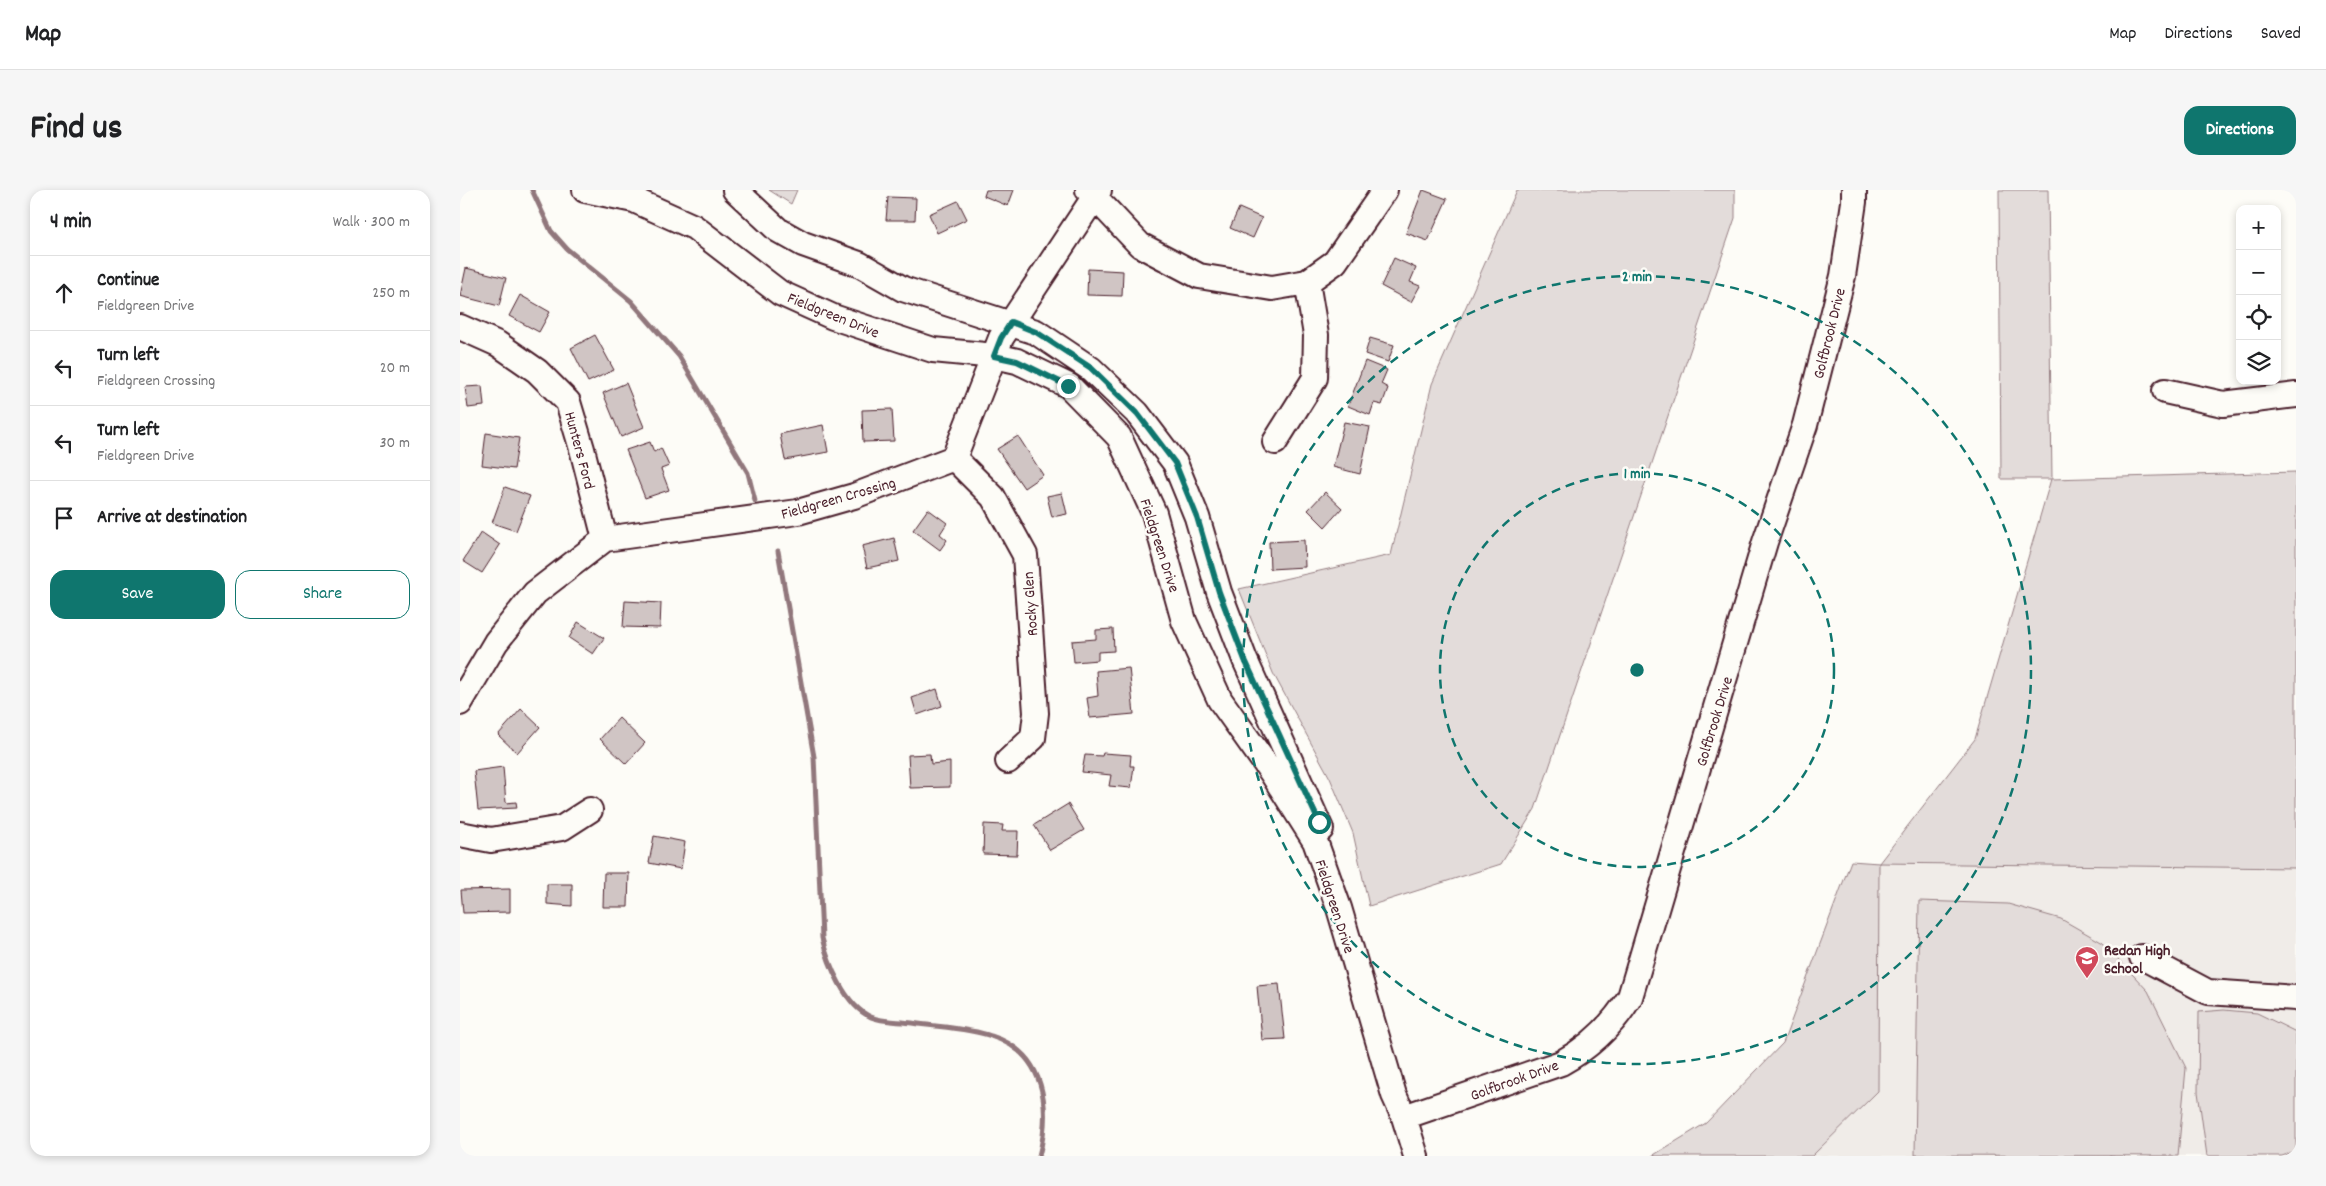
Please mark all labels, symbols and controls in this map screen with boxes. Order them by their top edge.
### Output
text: Map [25,18,61,52]
text: Map [2109,22,2136,47]
text: Directions [2164,22,2233,47]
text: Saved [2261,22,2301,47]
text: Find us [30,105,122,155]
button: Directions [2184,106,2296,155]
map controls [2236,205,2281,385]
button: + [2236,205,2281,250]
text: 4 min [50,208,92,238]
text: Walk · 300 m [333,211,410,234]
button: − [2236,250,2281,295]
text: 2 min [1622,267,1652,289]
text: Continue [97,268,159,295]
icon: ahead [50,279,78,307]
text: 250 m [372,282,410,305]
street label: Golfbrook Drive [1808,286,1853,381]
street label: Fieldgreen Drive [784,287,882,345]
text: Fieldgreen Drive [97,295,194,318]
button: locate [2236,295,2281,340]
button: layers [2236,340,2281,385]
text: Turn left [97,343,160,370]
icon: left [50,354,78,382]
text: 20 m [380,357,410,380]
text: Fieldgreen Crossing [97,370,215,393]
route end [1057,375,1080,398]
street label: Hunters Ford [557,409,600,492]
text: Turn left [97,418,160,445]
icon: left [50,429,78,457]
text: 30 m [380,432,410,455]
text: Fieldgreen Drive [97,445,194,468]
text: 1 min [1624,464,1650,486]
street label: Fieldgreen Crossing [779,472,899,527]
street label: Fieldgreen Drive [1133,496,1185,596]
icon: arrive [50,504,78,532]
text: Arrive at destination [97,505,247,532]
button: Save [50,570,225,619]
button: Share [235,570,410,619]
street label: Rocky Glen [1018,571,1045,637]
centre of rings [1628,661,1646,679]
street label: Golfbrook Drive [1691,674,1740,769]
route start [1308,811,1331,834]
street label: Fieldgreen Drive [1308,857,1360,957]
place label: Redan High School [2104,940,2170,981]
school or university icon: Redan High School [2074,945,2100,979]
street label: Golfbrook Drive [1467,1055,1562,1108]

